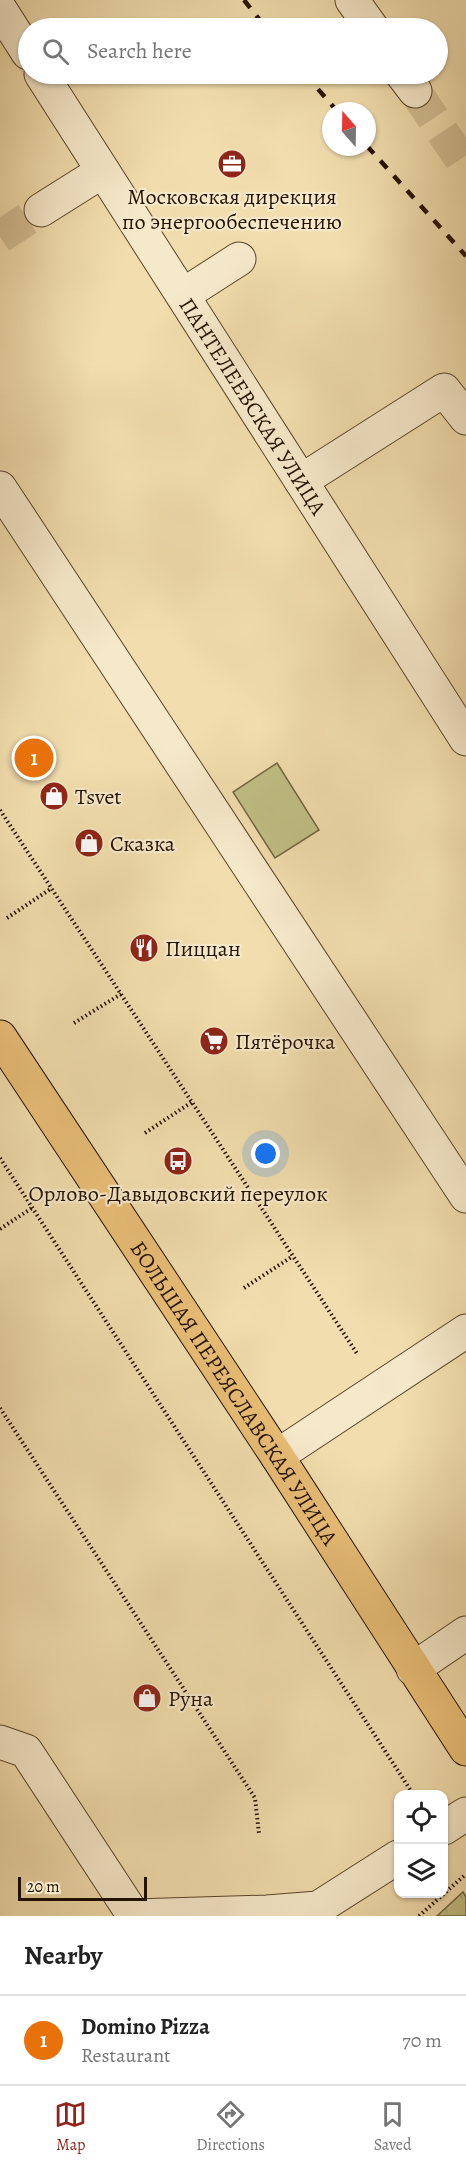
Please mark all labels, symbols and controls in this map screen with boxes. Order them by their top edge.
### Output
search box [18,18,448,84]
icon: search [39,35,72,68]
text: Search here [87,36,192,66]
north arrow [322,102,376,156]
office icon: Московская дирекция по энергообеспечению [216,148,248,180]
place label: Московская дирекция по энергообеспечению [122,182,342,237]
street label: ПАНТЕЛЕЕВСКАЯ УЛИЦА [172,292,334,522]
pin: 1 [15,736,54,780]
shop icon: Tsvet [38,780,70,812]
place label: Tsvet [75,782,122,812]
shop icon: Сказка [73,827,105,859]
place label: Сказка [110,829,176,859]
restaurant icon: Пиццан [128,932,160,964]
place label: Пиццан [165,934,241,964]
supermarket icon: Пятёрочка [198,1025,230,1057]
place label: Пятёрочка [235,1027,336,1057]
your location [251,1139,280,1168]
bus stop icon: Орлово-Давыдовский переулок [162,1145,194,1177]
place label: Орлово-Давыдовский переулок [28,1179,328,1209]
street label: БОЛЬШАЯ ПЕРЕЯСЛАВСКАЯ УЛИЦА [123,1235,345,1552]
shop icon: Руна [131,1682,163,1714]
place label: Руна [168,1684,214,1714]
map controls [394,1790,448,1898]
button: locate [394,1790,448,1844]
button: layers [394,1844,448,1898]
scale bar [18,1874,147,1902]
text: 20 m [27,1876,60,1898]
text: Nearby [24,1938,103,1973]
text: Domino Pizza [81,2012,210,2042]
text: 1 [40,2027,47,2054]
text: 70 m [402,2027,442,2054]
text: Restaurant [81,2042,171,2069]
tab: Map [54,2098,87,2156]
tab: Directions [196,2098,265,2156]
tab: Saved [374,2098,412,2156]

